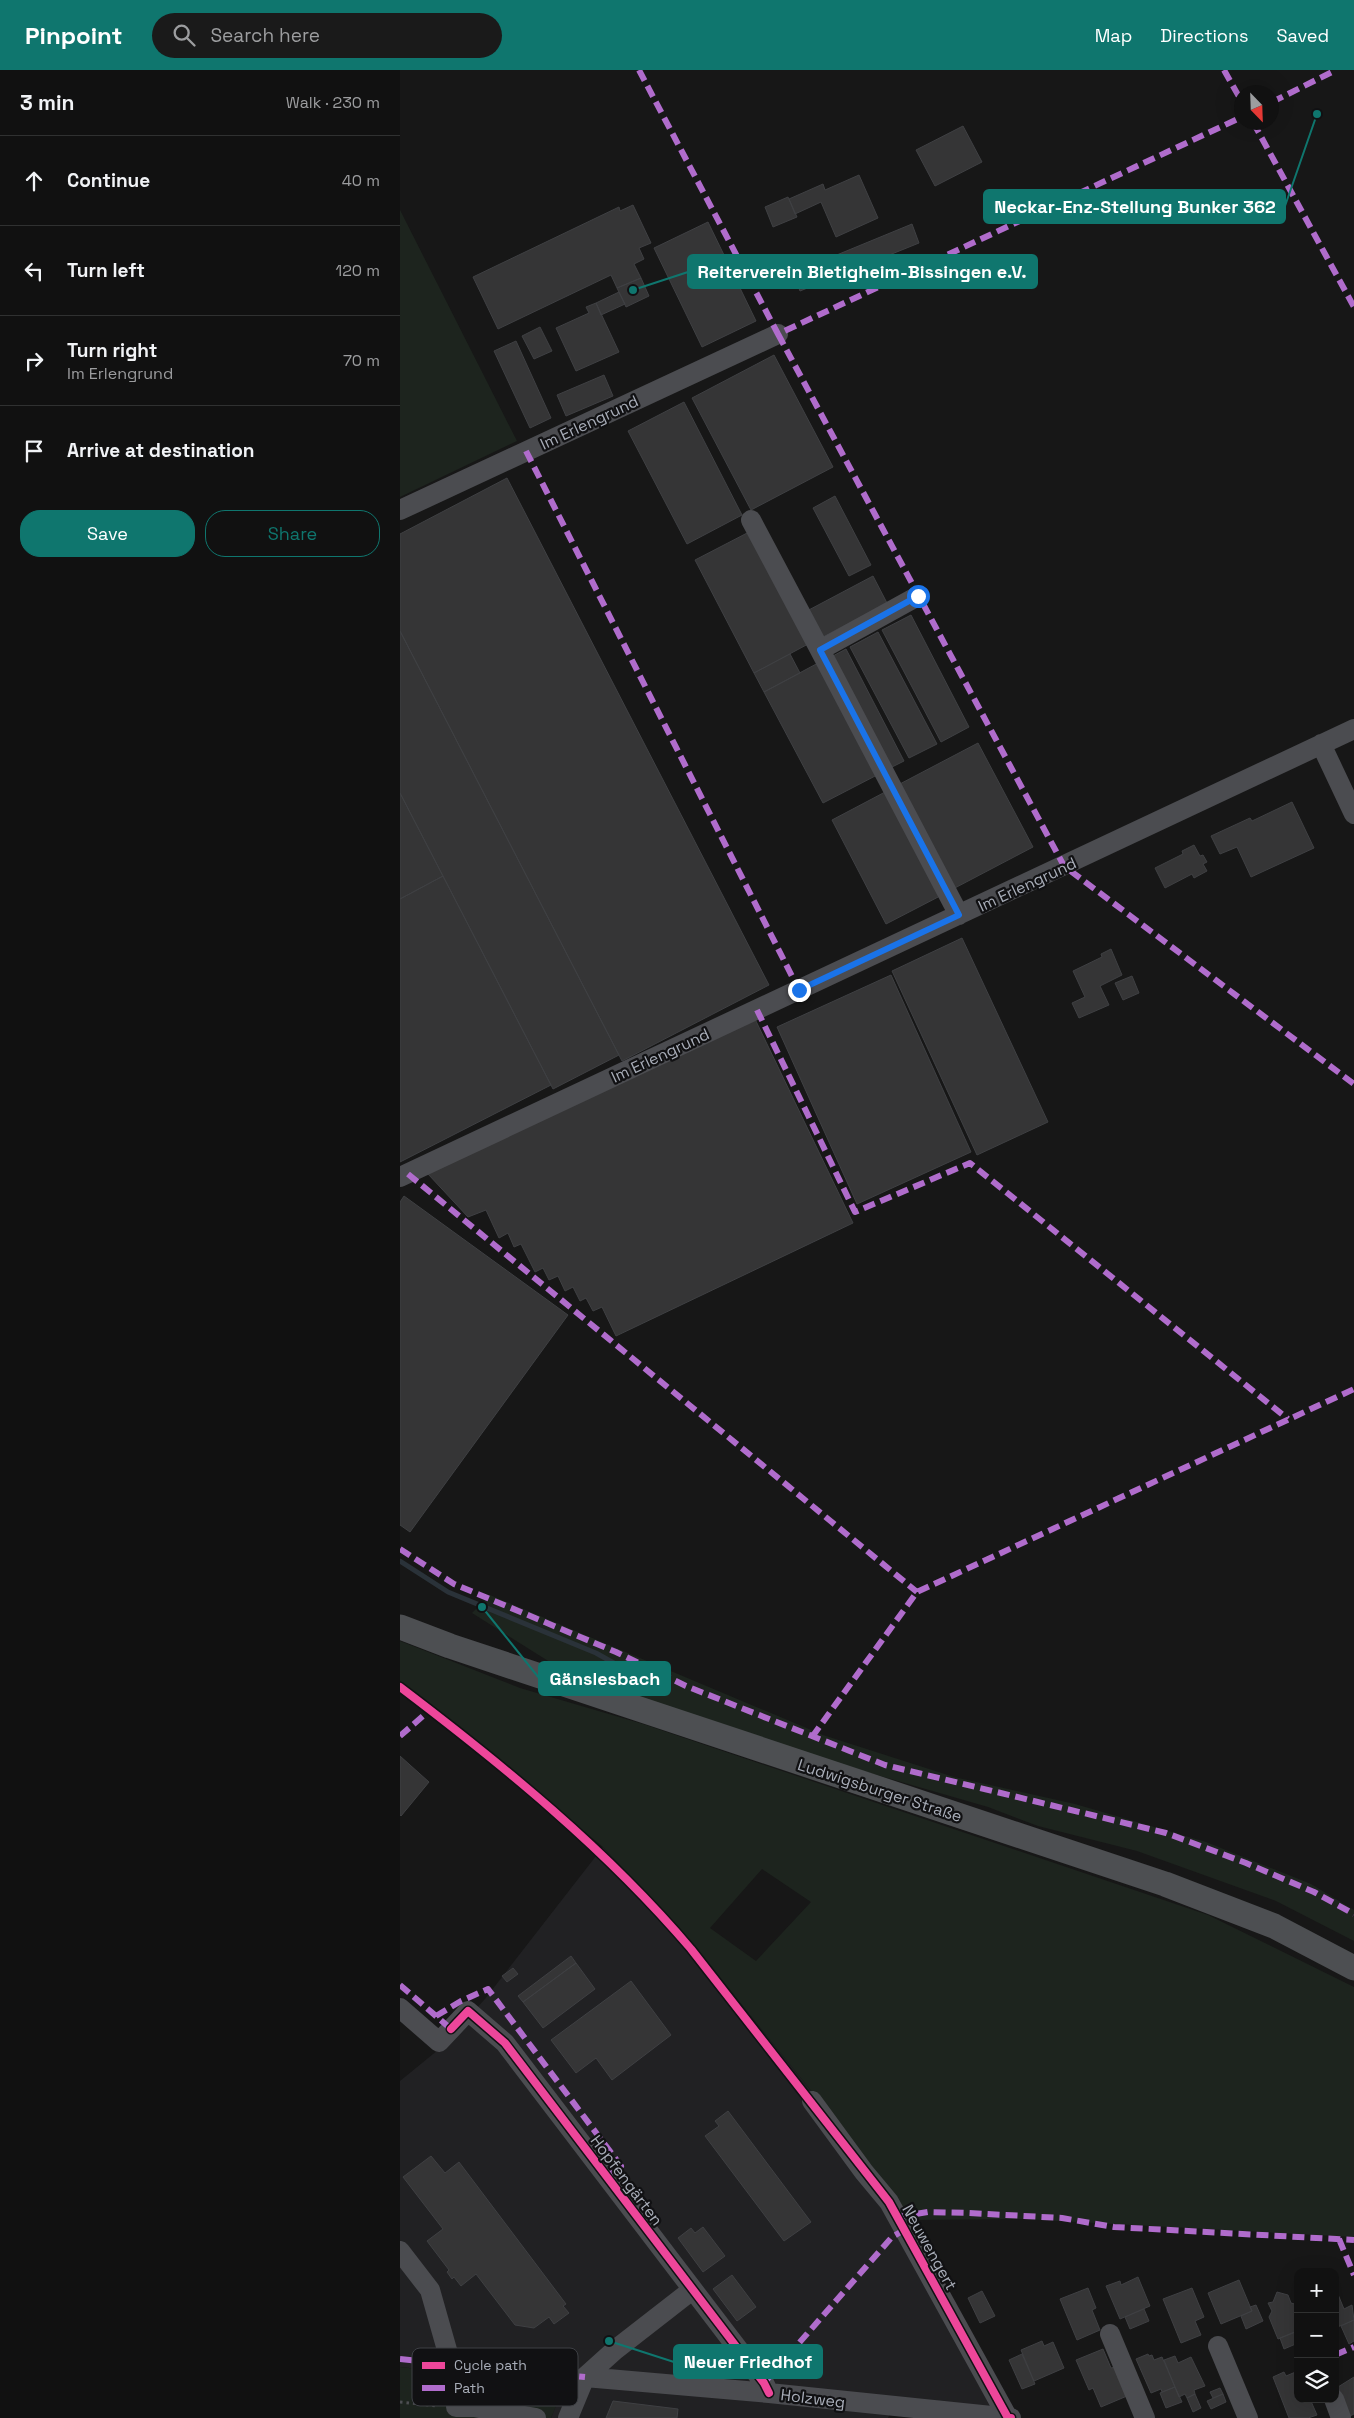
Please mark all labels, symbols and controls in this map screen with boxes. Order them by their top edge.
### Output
search box [152,13,502,58]
text: Pinpoint [25,20,122,51]
icon: search [170,21,198,49]
text: Search here [210,23,320,48]
text: Map [1095,24,1132,47]
text: Directions [1160,24,1249,47]
text: Saved [1277,24,1329,47]
north arrow [1234,85,1279,130]
text: 3 min [20,89,75,116]
text: Walk · 230 m [286,92,380,113]
icon: ahead [20,167,48,195]
text: Continue [67,168,150,193]
text: 40 m [342,170,380,191]
callout: Neckar-Enz-Stellung Bunker 362 [984,190,1285,223]
text: Neckar-Enz-Stellung Bunker 362 [994,195,1276,218]
callout: Reiterverein Bietigheim-Bissingen e.V. [688,255,1037,288]
icon: left [20,257,48,285]
text: Turn left [67,258,145,283]
text: 120 m [336,260,380,281]
text: Reiterverein Bietigheim-Bissingen e.V. [697,260,1027,283]
text: Turn right [67,338,157,363]
icon: right [20,347,48,375]
text: 70 m [343,350,380,371]
text: Im Erlengrund [67,363,173,384]
street label: Im Erlengrund [537,390,642,454]
icon: arrive [20,437,48,465]
text: Arrive at destination [67,438,255,463]
button: Save [20,510,195,557]
button: Share [205,510,380,557]
route start [907,585,930,608]
street label: Im Erlengrund [975,852,1080,916]
route end [788,979,811,1002]
street label: Im Erlengrund [608,1023,713,1087]
callout: Gänslesbach [539,1662,670,1695]
text: Gänslesbach [550,1667,660,1690]
street label: Ludwigsburger Straße [795,1754,965,1827]
street label: Hopfengärten [586,2131,668,2230]
street label: Neuwengert [897,2201,962,2294]
map controls [1294,2268,1339,2403]
button: + [1294,2268,1339,2313]
button: − [1294,2313,1339,2358]
callout: Neuer Friedhof [674,2345,822,2378]
legend [412,2348,578,2406]
text: Neuer Friedhof [684,2350,812,2373]
text: Cycle path [454,2356,527,2374]
button: layers [1294,2358,1339,2403]
text: Path [454,2379,485,2397]
street label: Holzweg [779,2384,846,2413]

